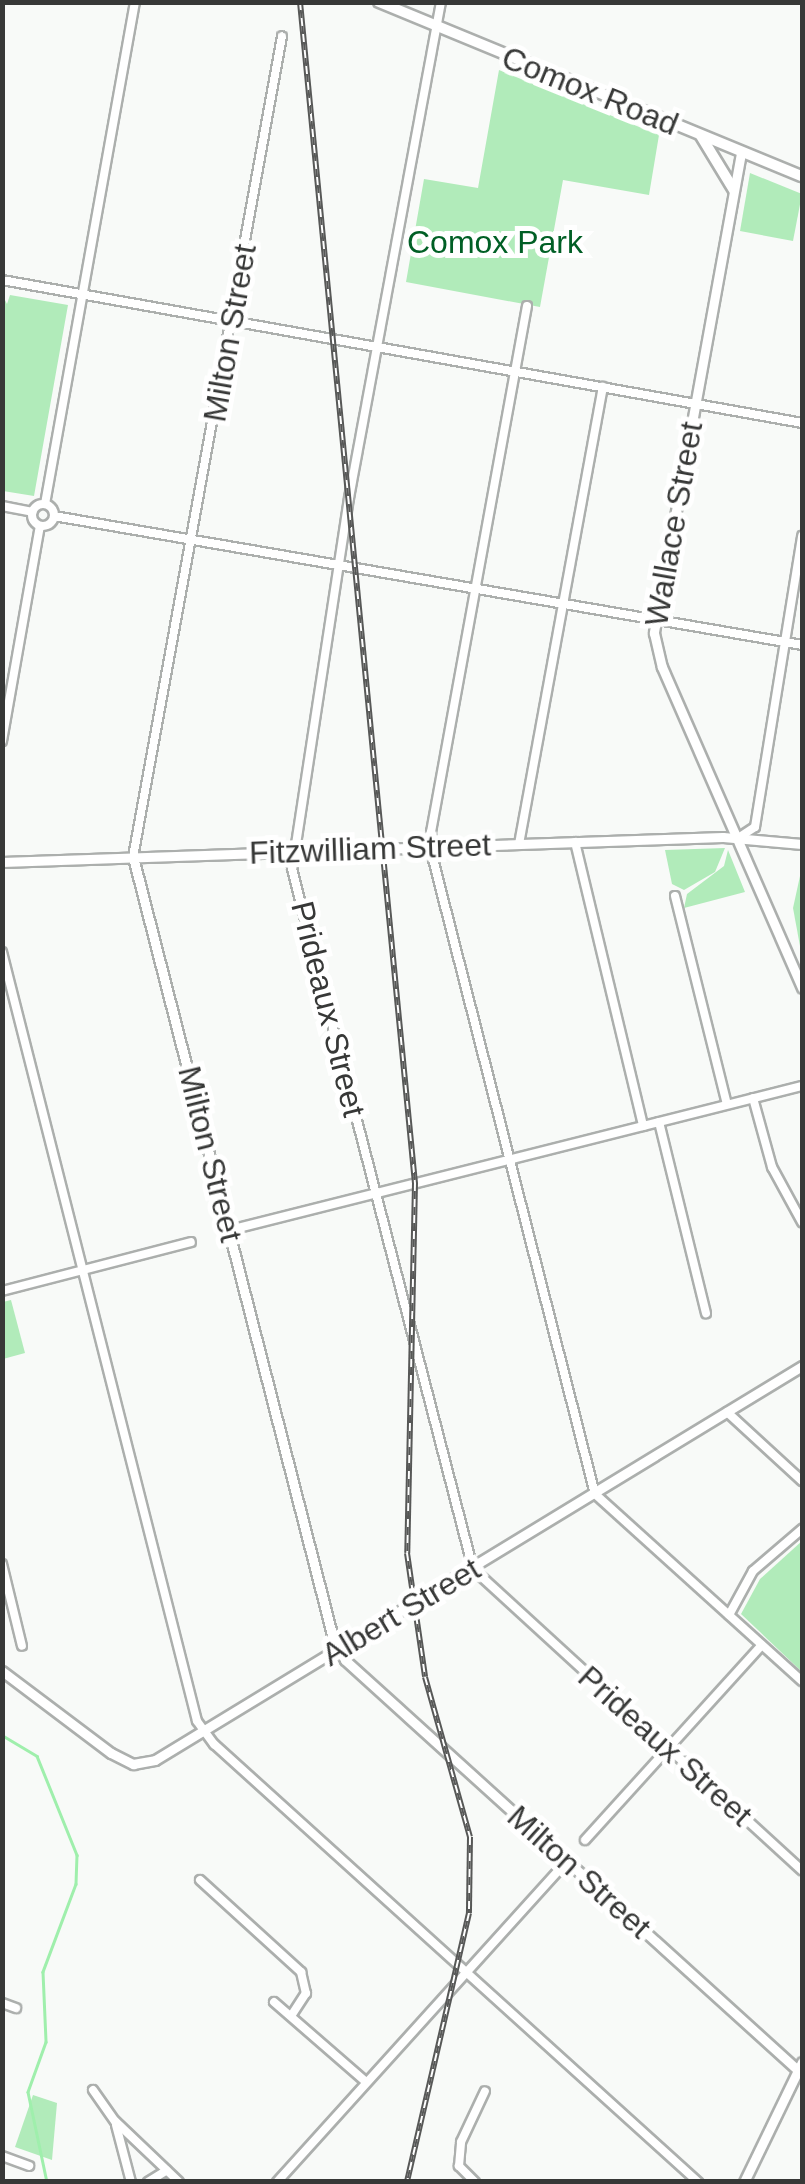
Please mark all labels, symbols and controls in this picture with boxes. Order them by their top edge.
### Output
street label: Comox Road [496,38,684,144]
park label: Comox Park [407,223,583,261]
street label: Milton Street [195,241,265,425]
street label: Wallace Street [637,419,711,629]
street label: Fitzwilliam Street [248,826,492,872]
street label: Prideaux Street [283,897,373,1121]
street label: Milton Street [170,1062,250,1246]
street label: Albert Street [315,1550,487,1674]
street label: Prideaux Street [570,1658,760,1834]
street label: Milton Street [499,1798,659,1946]

